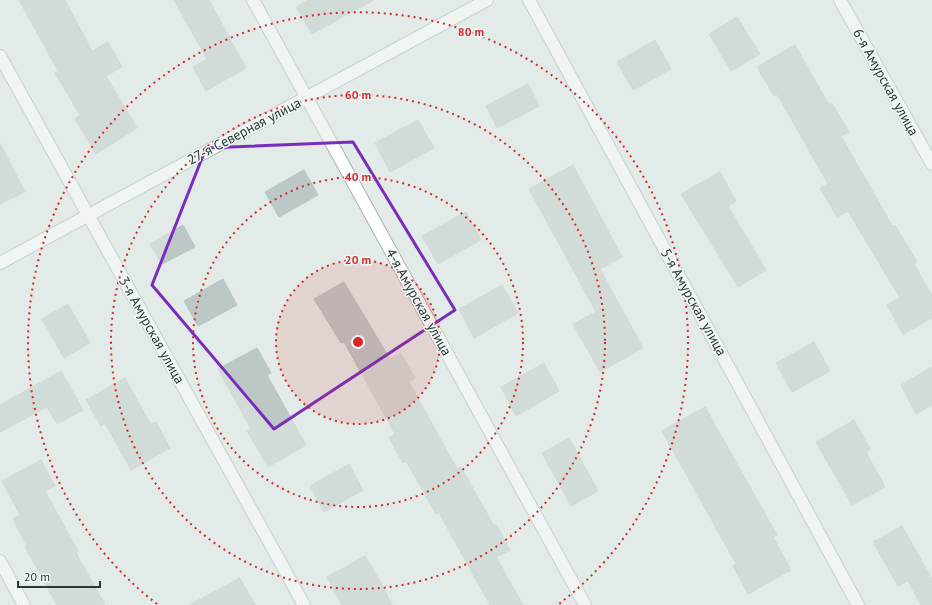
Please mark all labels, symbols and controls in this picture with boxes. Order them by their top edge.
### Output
text: 80 m [458,24,484,39]
street label: 6-я Амурская улица [849,25,923,139]
text: 60 m [345,87,371,102]
street label: 27-я Северная улица [184,93,304,169]
text: 40 m [345,169,371,184]
street label: 4-я Амурская улица [382,245,456,359]
street label: 5-я Амурская улица [657,245,731,359]
text: 20 m [345,252,371,267]
street label: 3-я Амурская улица [115,273,189,387]
centre of rings [351,335,365,349]
scale bar [18,563,100,589]
text: 20 m [24,569,50,584]

